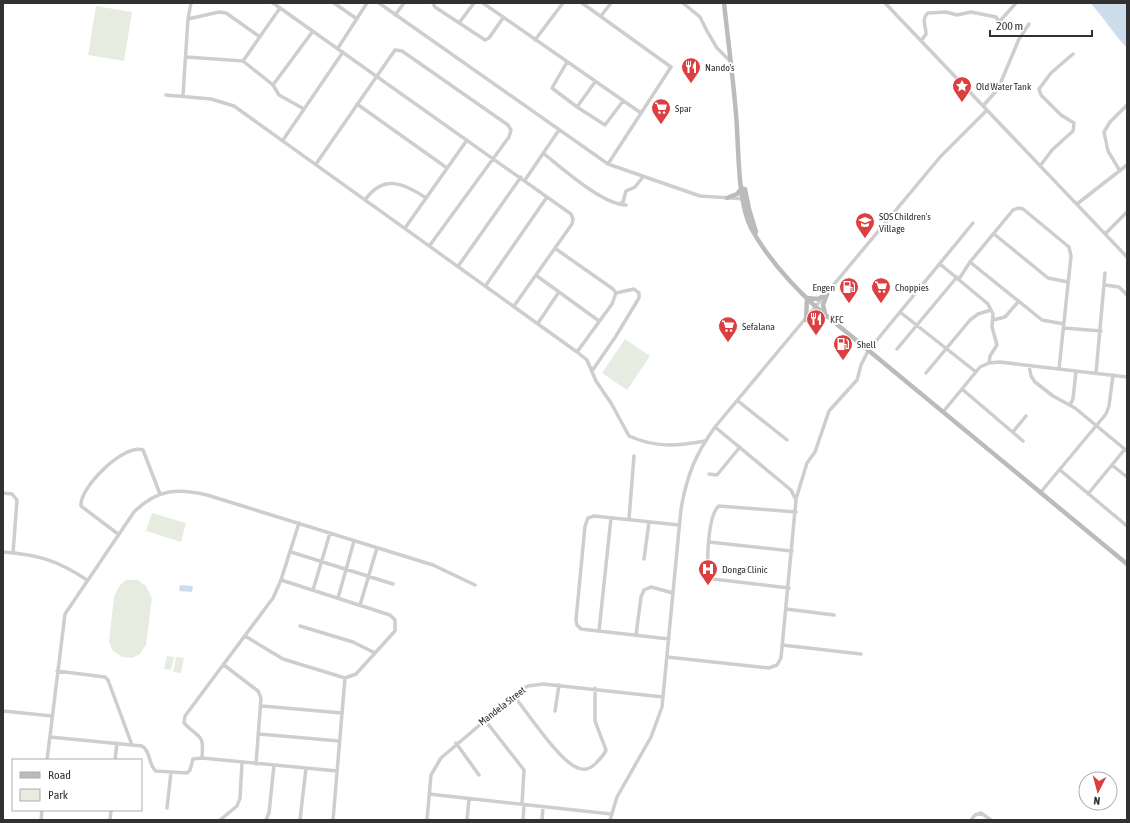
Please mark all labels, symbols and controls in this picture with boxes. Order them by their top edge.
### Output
scale bar [990,12,1092,38]
text: 200 m [996,19,1023,33]
restaurant icon: Nando's [680,56,702,84]
place label: Nando's [705,62,735,73]
place icon: Old Water Tank [951,75,973,103]
place label: Old Water Tank [976,81,1032,92]
supermarket icon: Spar [650,97,672,125]
place label: Spar [675,103,693,114]
school or university icon: SOS Children's Village [854,211,876,239]
place label: SOS Children's Village [879,211,931,234]
fuel station icon: Engen [838,276,860,304]
supermarket icon: Choppies [870,276,892,304]
place label: Engen [812,282,835,293]
place label: Choppies [895,282,929,293]
restaurant icon: KFC [805,308,827,336]
place label: KFC [830,314,844,325]
supermarket icon: Sefalana [717,315,739,343]
place label: Sefalana [742,321,775,332]
fuel station icon: Shell [832,333,854,361]
place label: Shell [857,339,876,350]
hospital icon: Donga Clinic [697,558,719,586]
place label: Donga Clinic [722,564,768,575]
street label: Mandela Street [477,684,528,728]
legend [12,759,142,811]
text: Road [48,768,71,782]
north arrow [1078,771,1118,811]
text: Park [48,788,69,802]
text: N [1093,795,1101,807]

